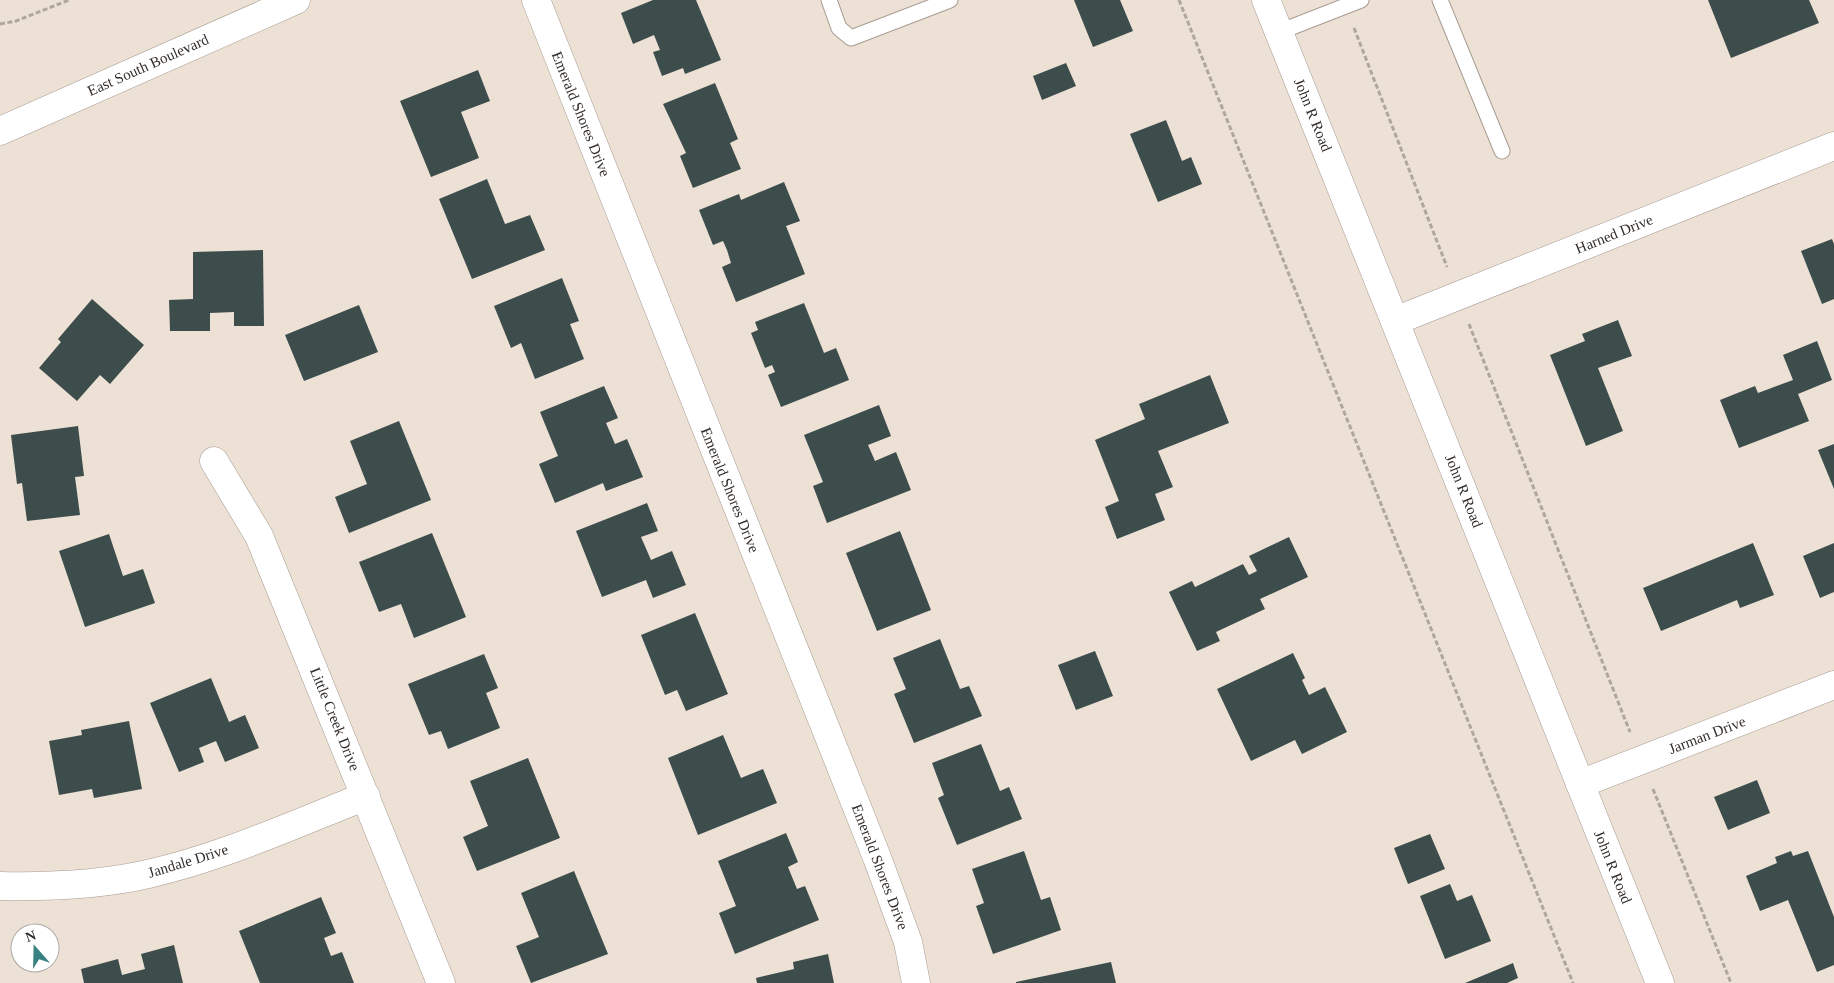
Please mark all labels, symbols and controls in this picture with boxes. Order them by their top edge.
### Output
street label: East South Boulevard [85,31,211,99]
street label: Emerald Shores Drive [549,49,614,179]
street label: John R Road [1291,76,1335,154]
street label: Harned Drive [1573,211,1655,257]
street label: Emerald Shores Drive [698,425,763,555]
street label: John R Road [1442,452,1486,530]
street label: Little Creek Drive [307,665,363,773]
street label: Jarman Drive [1666,713,1748,757]
street label: Emerald Shores Drive [849,802,911,932]
street label: John R Road [1591,828,1635,906]
street label: Jandale Drive [146,841,230,881]
north arrow [10,923,60,973]
text: N [23,927,38,945]

